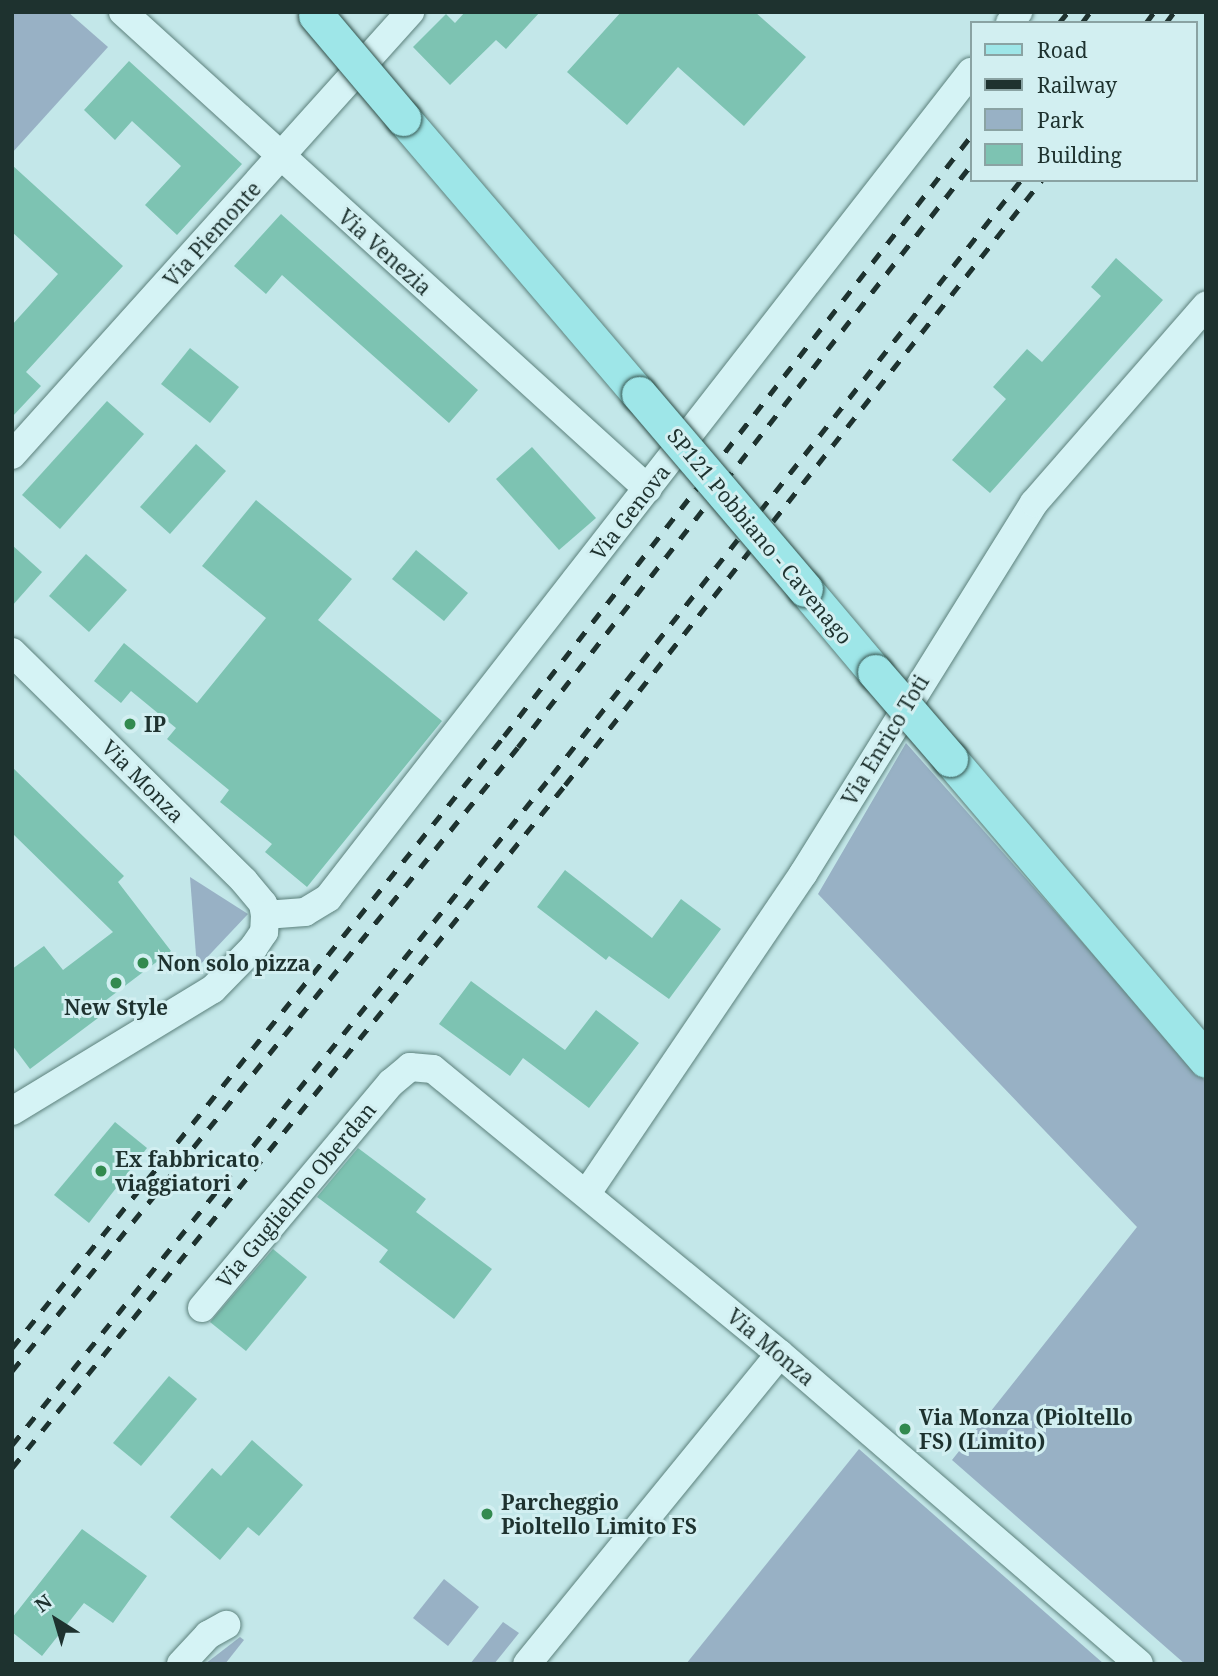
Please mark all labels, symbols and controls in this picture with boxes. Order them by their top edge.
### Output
legend [970,21,1197,182]
text: Road [1037,36,1088,64]
text: Railway [1037,71,1117,99]
text: Park [1037,106,1084,134]
text: Building [1037,141,1122,169]
street label: Via Piemonte [158,176,266,292]
street label: Via Venezia [333,204,437,300]
street label: SP121 Pobbiano - Cavenago [662,423,858,649]
street label: Via Genova [585,459,675,565]
street label: Via Enrico Toti [836,670,934,810]
place label: IP [144,711,166,737]
marker: IP [122,716,138,732]
street label: Via Monza [97,735,189,827]
place label: Non solo pizza [157,950,310,976]
marker: Non solo pizza [135,955,151,971]
marker: New Style [108,975,124,991]
place label: New Style [64,994,168,1020]
street label: Via Guglielmo Oberdan [211,1097,381,1293]
place label: Ex fabbricato viaggiatori [115,1146,260,1196]
marker: Ex fabbricato viaggiatori [93,1163,109,1179]
street label: Via Monza [722,1303,820,1391]
place label: Via Monza (Pioltello FS) (Limito) [919,1404,1133,1454]
marker: Via Monza (Pioltello FS) (Limito) [897,1421,913,1437]
place label: Parcheggio Pioltello Limito FS [501,1489,697,1539]
marker: Parcheggio Pioltello Limito FS [479,1506,495,1522]
north arrow [21,1585,91,1655]
text: N [30,1588,57,1618]

